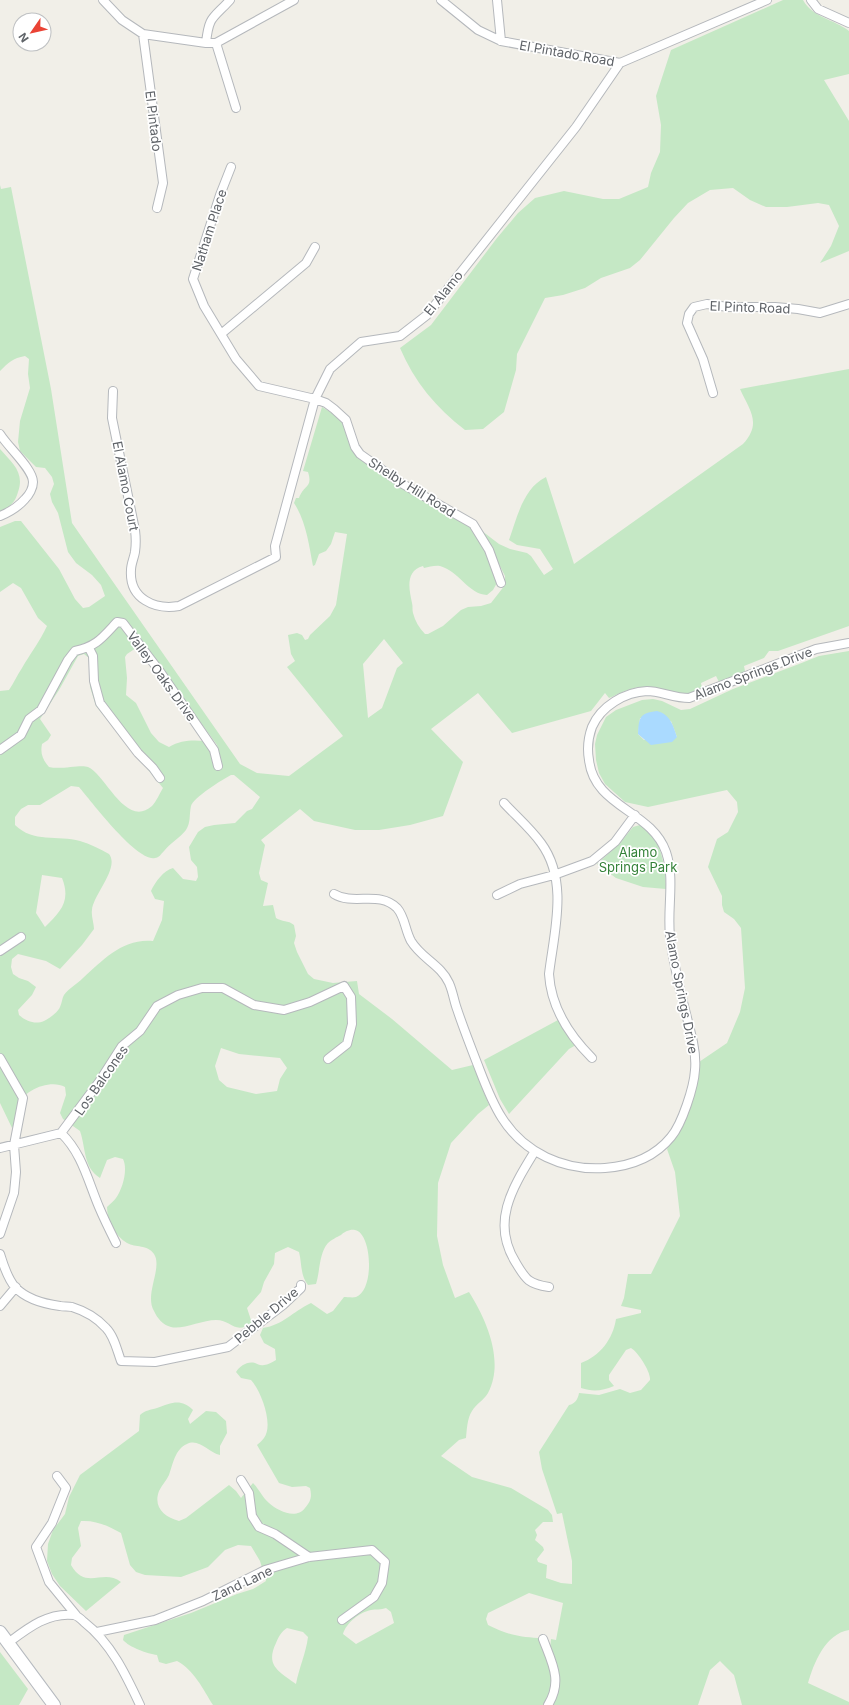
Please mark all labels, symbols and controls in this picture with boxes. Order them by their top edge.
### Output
north arrow [12,12,52,52]
text: N [16,30,32,45]
street label: El Pintado Road [518,37,616,69]
street label: El Pintado [142,90,166,153]
street label: Natham Place [188,187,230,273]
street label: El Alamo [420,267,466,319]
street label: El Pinto Road [709,298,791,316]
street label: El Alamo Court [109,440,143,532]
street label: Shelby Hill Road [366,454,458,520]
street label: Valley Oaks Drive [124,628,200,724]
street label: Alamo Springs Drive [692,643,814,703]
park label: Alamo Springs Park [599,844,677,875]
street label: Alamo Springs Drive [662,929,702,1055]
street label: Los Balcones [71,1042,131,1118]
street label: Pebble Drive [231,1284,301,1346]
street label: Zand Lane [209,1562,275,1604]

